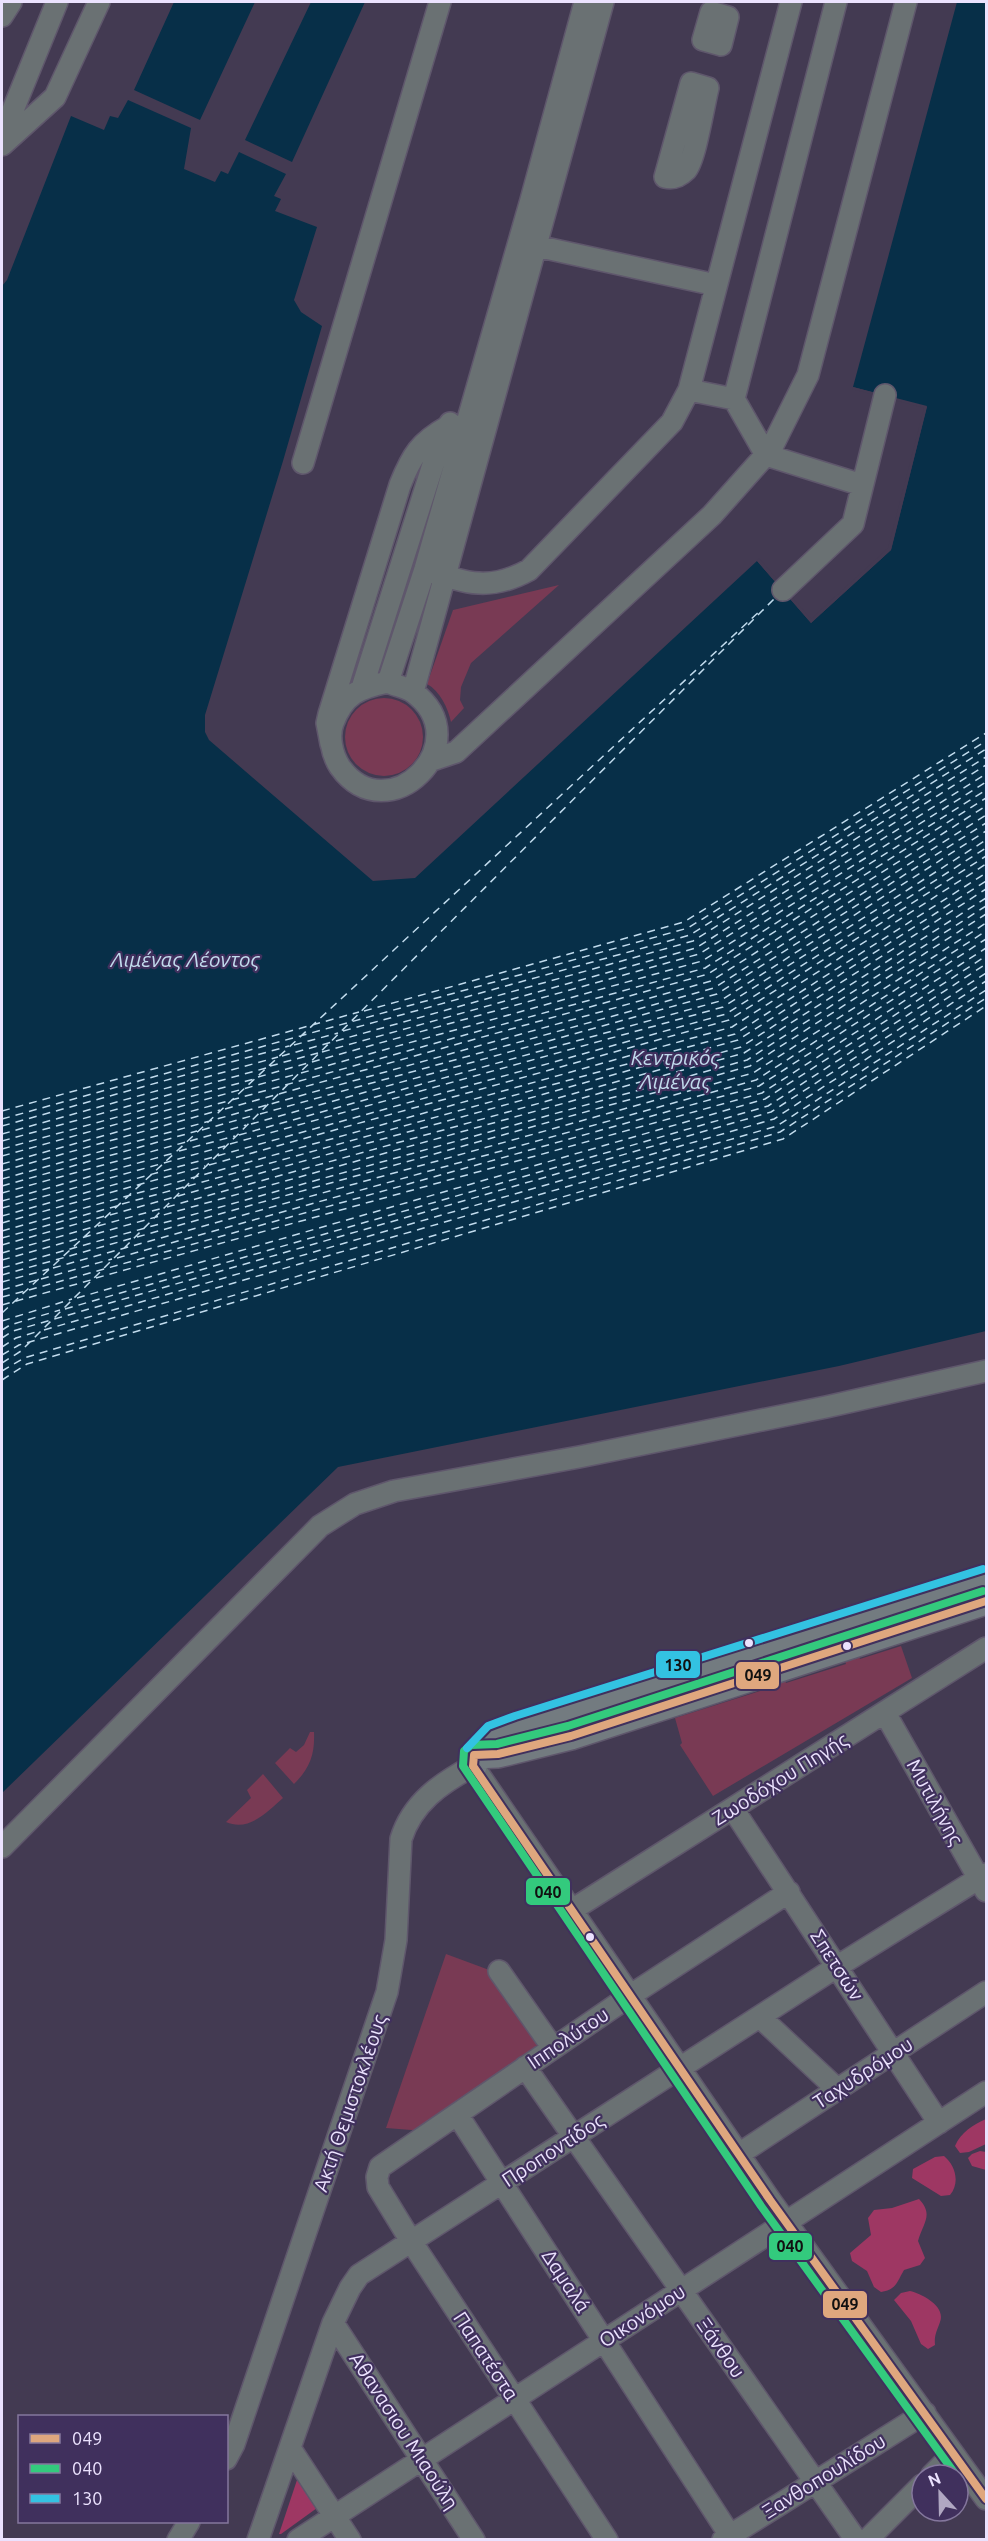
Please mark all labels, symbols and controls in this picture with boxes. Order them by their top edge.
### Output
water label: Λιμένας Λέοντος [110,947,260,971]
water label: Κεντρικός Λιμένας [631,1045,720,1093]
unlabelled marker [743,1637,755,1649]
unlabelled marker [841,1640,853,1652]
line badge: 130 [655,1650,701,1679]
text: 130 [664,1656,692,1674]
line badge: 049 [735,1661,780,1690]
text: 049 [744,1666,772,1684]
street label: Ζωοδόχου Πηγής [708,1728,852,1830]
street label: Μυτιλήνης [902,1755,968,1849]
line badge: 040 [525,1877,571,1906]
text: 040 [534,1883,562,1901]
street label: Σπετσών [806,1925,869,2005]
unlabelled marker [584,1931,596,1943]
street label: Ιππολύτου [523,2002,613,2073]
street label: Ακτή Θεμιστοκλέους [308,2011,391,2195]
street label: Ταχυδρόμου [809,2032,917,2113]
street label: Προποντίδος [497,2108,608,2191]
line badge: 040 [768,2232,813,2261]
text: 040 [776,2237,804,2255]
street label: Δαμαλά [538,2245,595,2317]
street label: Οικονόμου [594,2279,689,2352]
line badge: 049 [822,2290,868,2319]
text: 049 [831,2295,859,2313]
street label: Παπατέστα [449,2307,524,2404]
street label: Ξάνθου [693,2313,750,2382]
street label: Αθανασιου Μιαούλη [345,2348,464,2513]
legend [18,2415,228,2523]
text: 049 [72,2428,102,2448]
street label: Ξανθοπουλίδου [758,2429,889,2523]
text: 040 [72,2458,102,2478]
north arrow [910,2463,970,2523]
text: N [925,2469,943,2490]
text: 130 [72,2488,102,2508]

